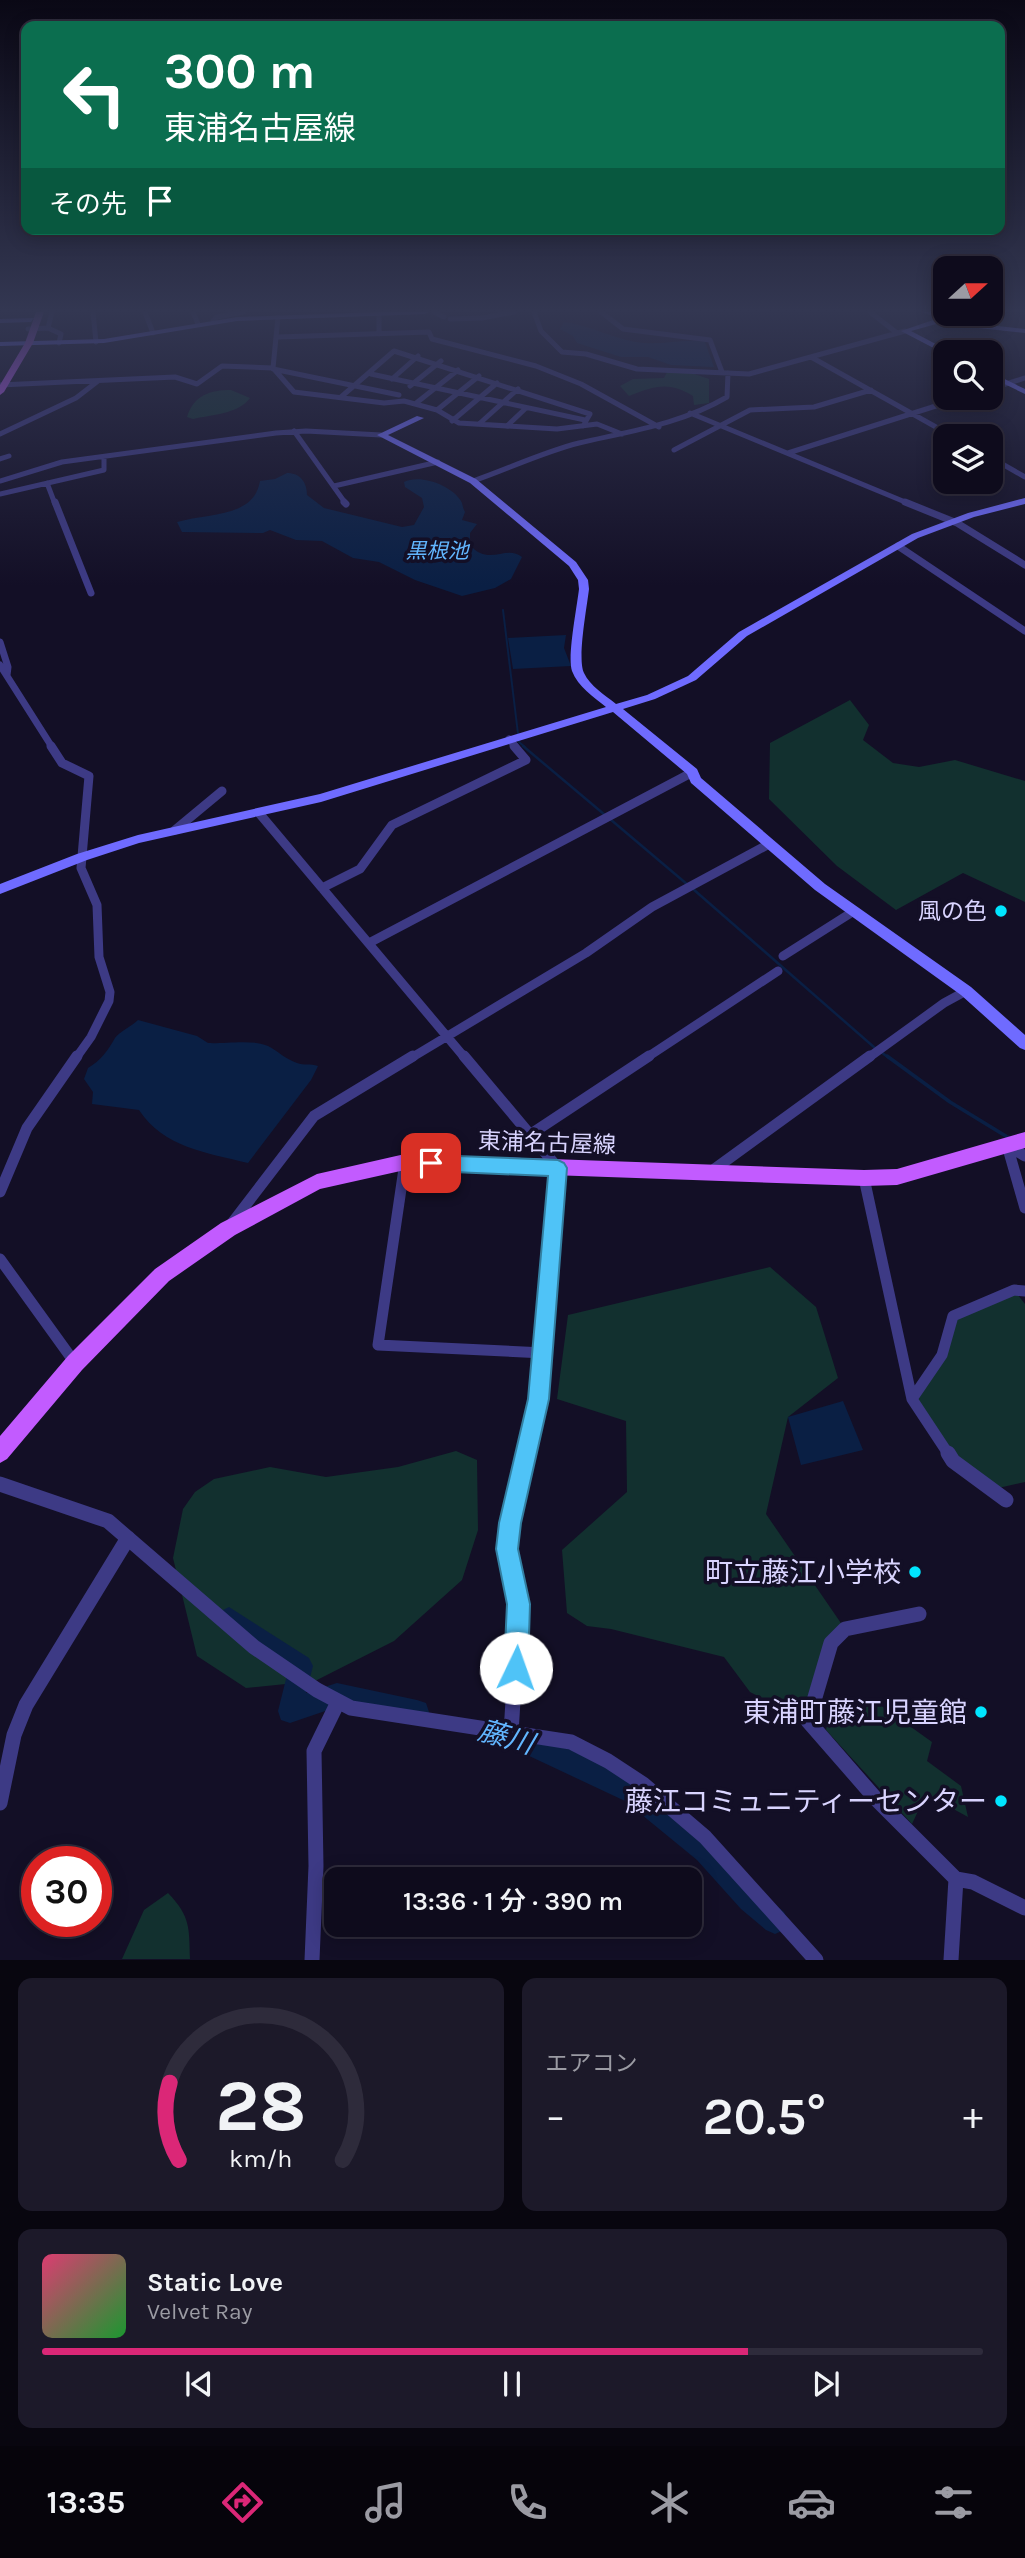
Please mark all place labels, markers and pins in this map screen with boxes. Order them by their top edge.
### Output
place label: 風の色 [918,898,987,925]
marker: 風の色 [993,903,1009,919]
pin [401,1133,461,1193]
place label: 町立藤江小学校 [705,1556,901,1589]
marker: 町立藤江小学校 [907,1564,923,1580]
place label: 東浦町藤江児童館 [743,1696,967,1729]
marker: 東浦町藤江児童館 [973,1704,989,1720]
place label: 藤江コミュニティーセンター [625,1785,987,1818]
marker: 藤江コミュニティーセンター [993,1793,1009,1809]

